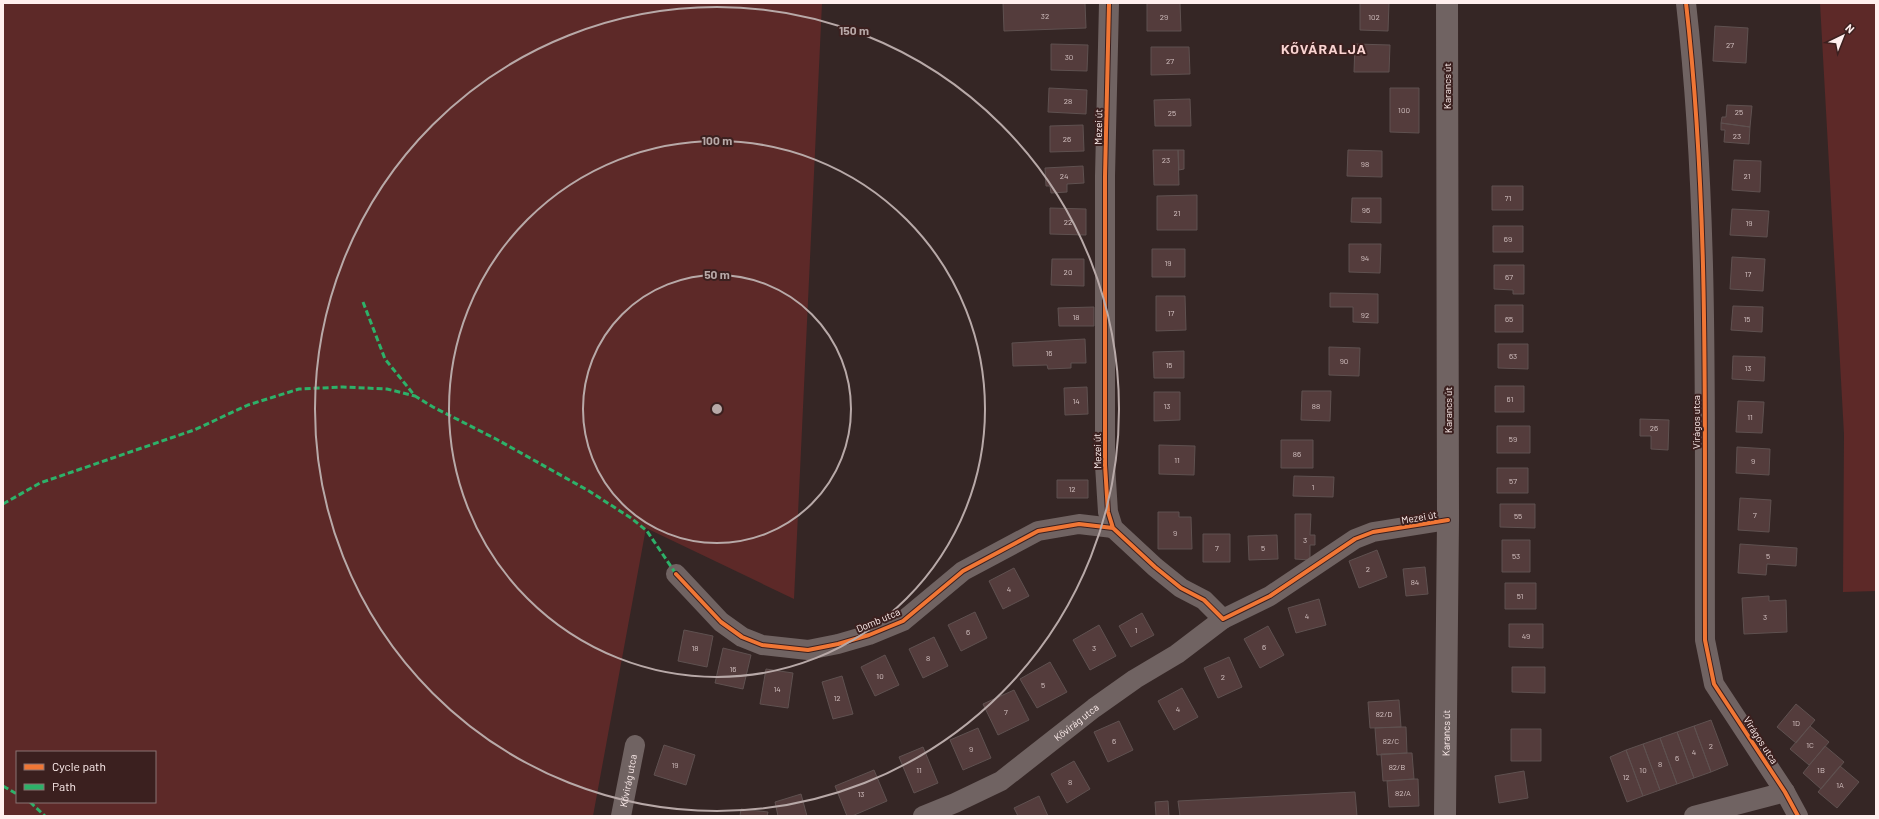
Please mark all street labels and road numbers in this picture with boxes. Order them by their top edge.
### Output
street label: Karancs út [1441,62,1453,109]
street label: Mezei út [1092,109,1104,145]
street label: Karancs út [1442,386,1454,433]
street label: Virágos utca [1690,395,1702,449]
street label: Mezei út [1091,433,1103,469]
street label: Mezei út [1400,508,1438,526]
street label: Domb utca [854,605,902,635]
street label: Kővirág utca [1051,701,1101,743]
street label: Karancs út [1440,709,1452,756]
street label: Virágos utca [1741,714,1781,766]
street label: Kővirág utca [617,753,639,808]

